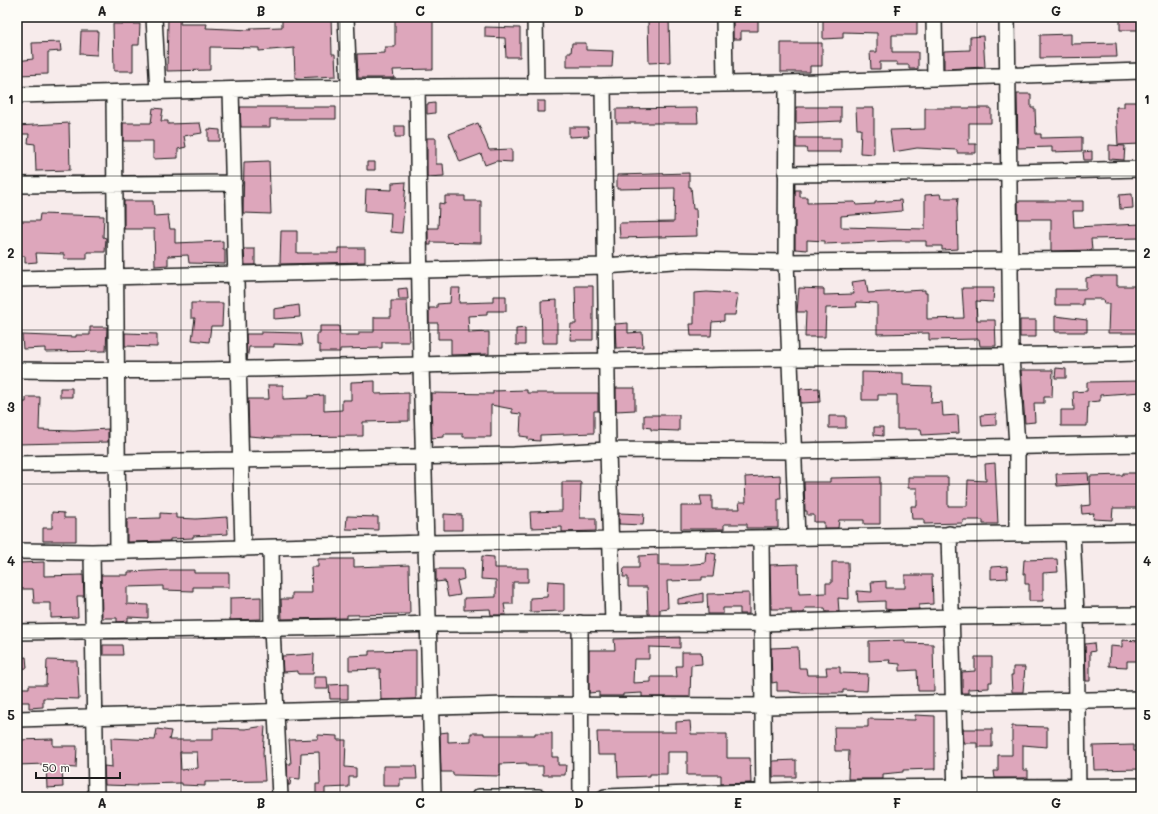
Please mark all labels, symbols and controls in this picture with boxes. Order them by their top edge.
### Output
text: A [97,2,107,19]
text: B [257,2,266,19]
text: C [415,2,425,19]
text: D [574,2,584,19]
text: E [734,2,742,19]
text: F [893,2,901,19]
text: G [1051,2,1061,19]
text: 1 [8,90,14,107]
text: 1 [1144,90,1150,107]
text: 2 [7,244,15,261]
text: 2 [1143,244,1151,261]
text: 3 [7,398,15,415]
text: 3 [1143,398,1151,415]
text: 4 [7,552,15,569]
text: 4 [1143,552,1151,569]
text: 5 [7,706,15,723]
text: 5 [1143,706,1151,723]
scale bar [36,754,120,780]
text: 50 m [42,759,70,775]
text: A [97,794,107,811]
text: B [257,794,266,811]
text: C [415,794,425,811]
text: D [574,794,584,811]
text: E [734,794,742,811]
text: F [893,794,901,811]
text: G [1051,794,1061,811]

